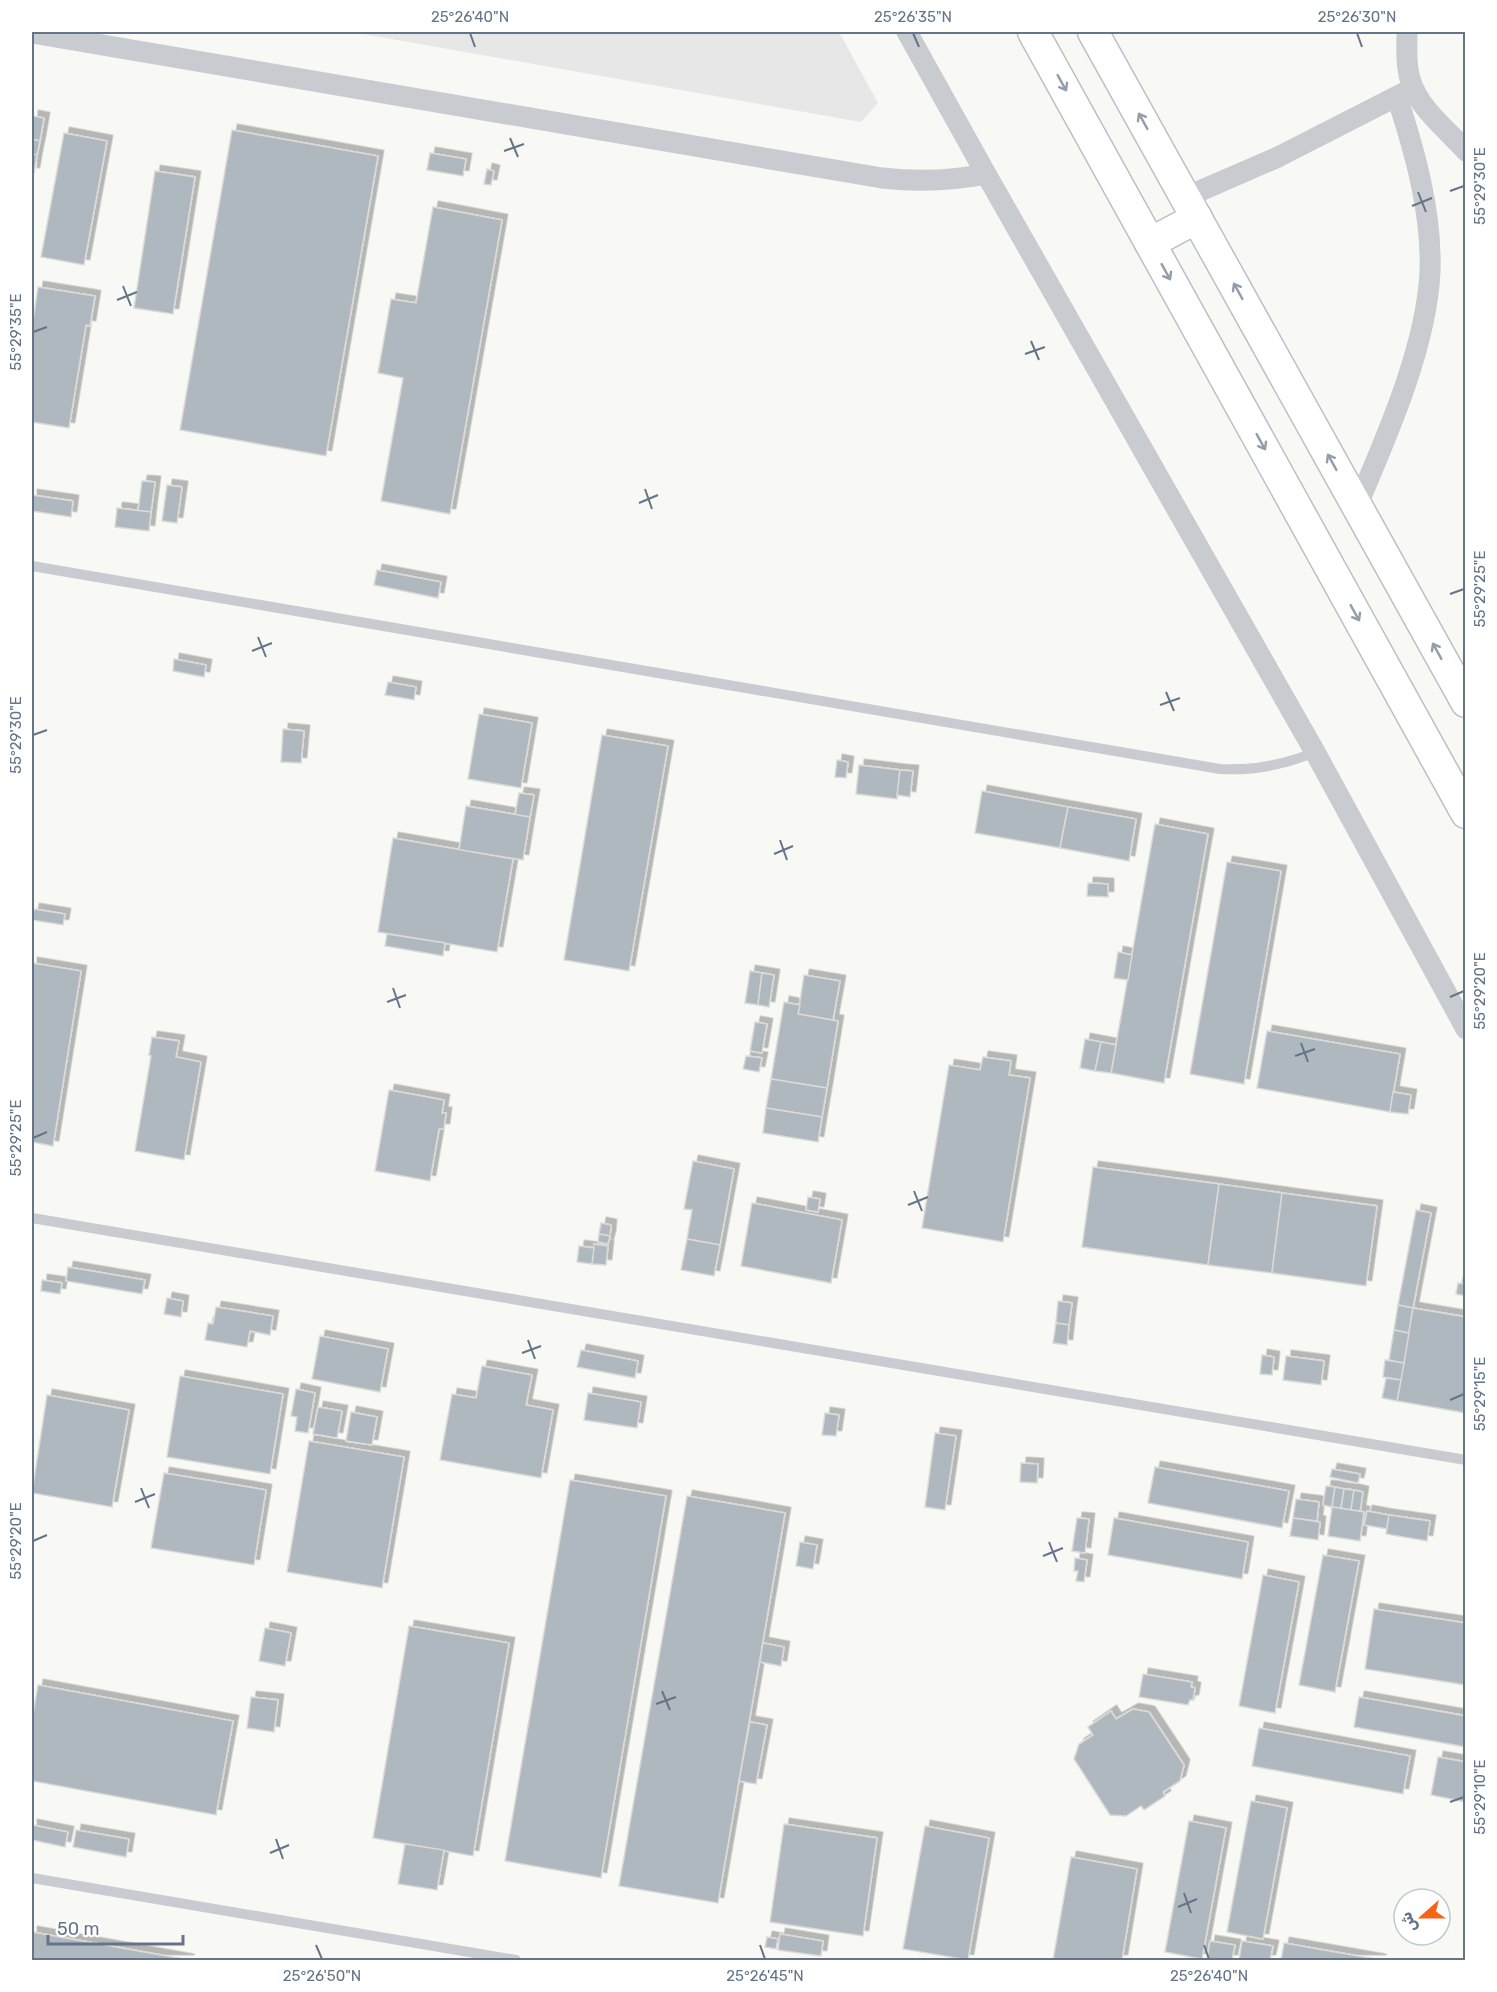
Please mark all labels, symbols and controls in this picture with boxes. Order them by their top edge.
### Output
text: 25°26'40"N [431,8,509,26]
text: 25°26'35"N [874,8,952,26]
text: 25°26'30"N [1318,8,1396,26]
one-way arrow [1056,74,1068,91]
one-way arrow [1137,113,1149,130]
text: 55°29'30"E [1471,147,1489,225]
one-way arrow [1161,262,1172,280]
one-way arrow [1232,283,1243,301]
text: 55°29'35"E [7,293,25,371]
one-way arrow [1255,433,1267,450]
one-way arrow [1326,454,1338,471]
text: 55°29'25"E [1471,550,1489,628]
one-way arrow [1349,604,1361,621]
one-way arrow [1431,643,1443,660]
text: 55°29'30"E [7,696,25,774]
text: 55°29'20"E [1471,952,1489,1030]
text: 55°29'25"E [7,1099,25,1177]
text: 55°29'15"E [1471,1357,1489,1431]
text: 55°29'20"E [7,1502,25,1580]
text: 55°29'10"E [1471,1759,1489,1835]
north arrow [1392,1887,1452,1947]
scale bar [48,1908,183,1946]
text: ش [1396,1909,1421,1935]
text: 50 m [57,1918,100,1940]
text: 25°26'50"N [283,1967,361,1985]
text: 25°26'45"N [726,1967,804,1985]
text: 25°26'40"N [1170,1967,1248,1985]

